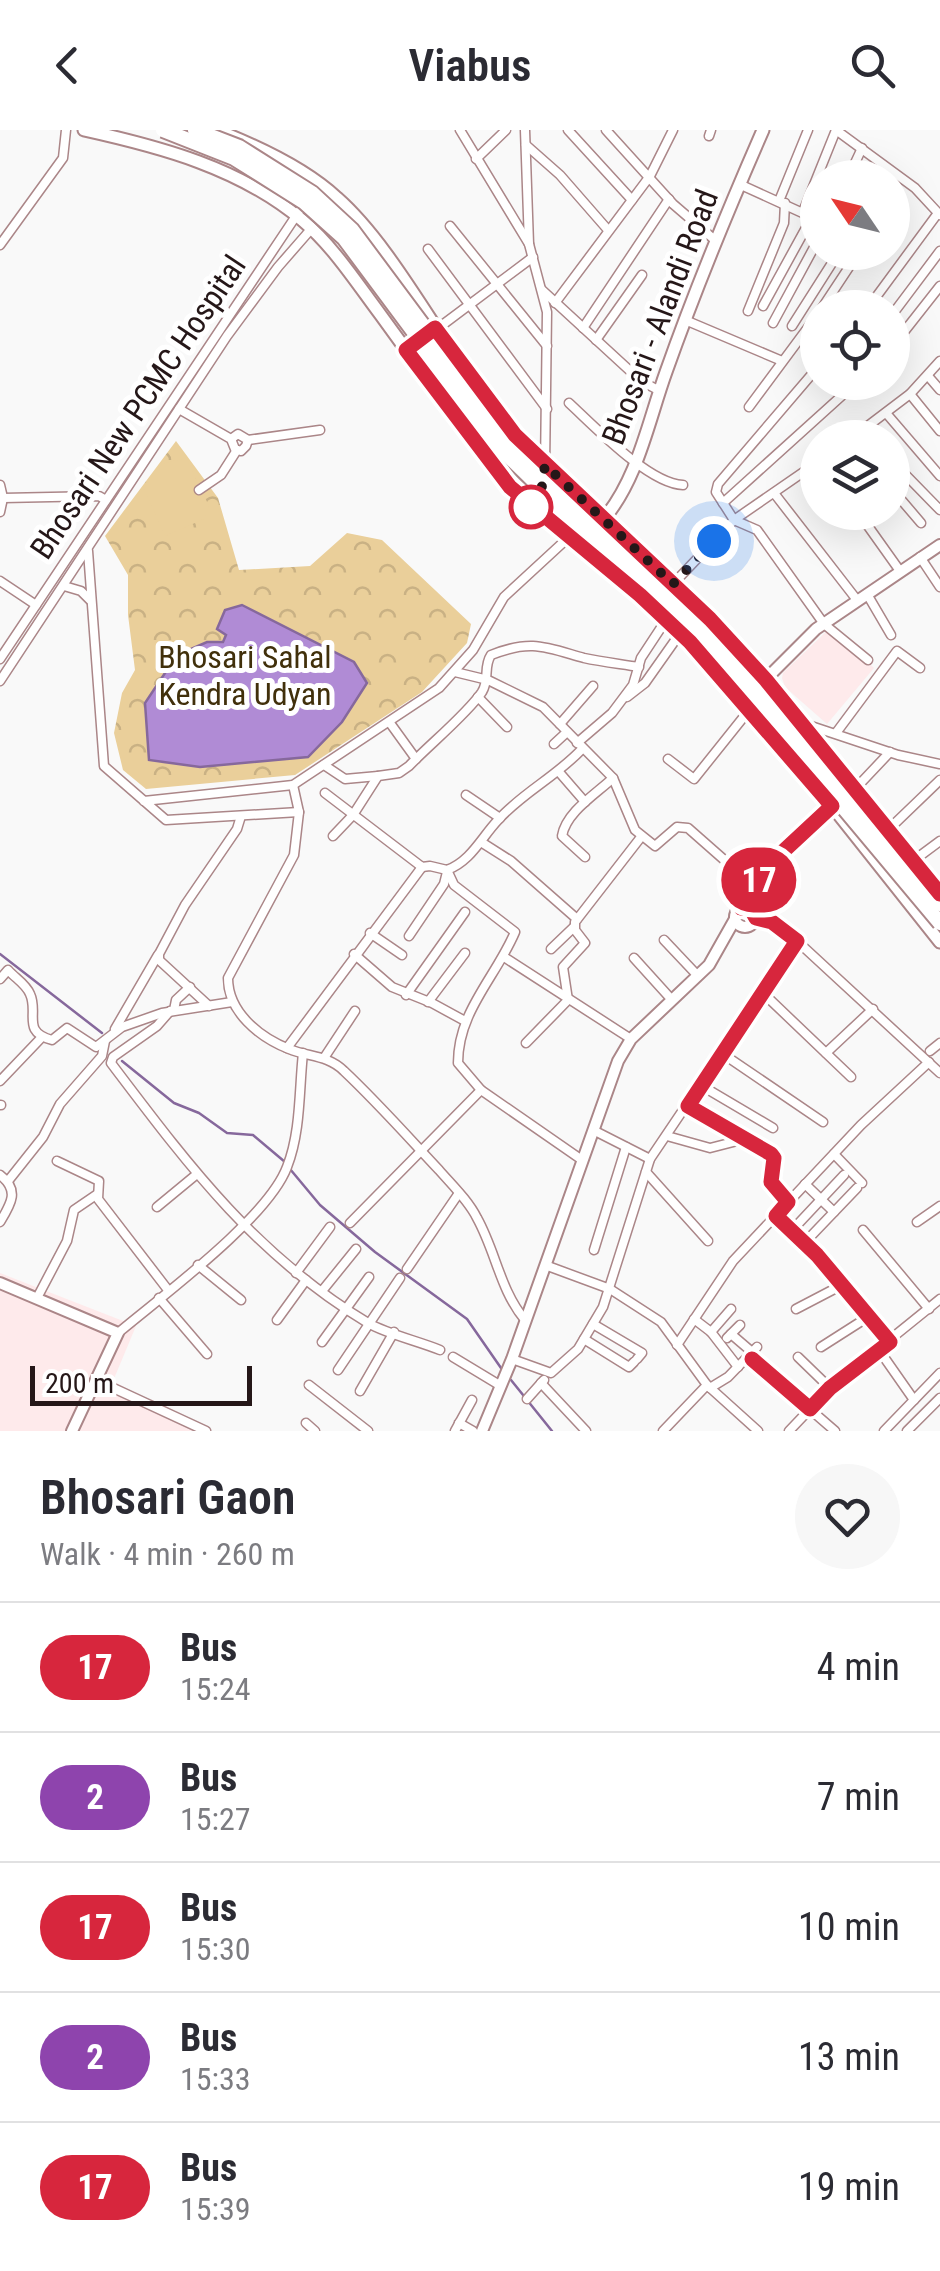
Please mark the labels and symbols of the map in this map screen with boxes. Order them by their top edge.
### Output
north arrow [800,160,910,270]
street label: Bhosari - Alandi Road [594,184,726,450]
street label: Bhosari New PCMC Hospital [22,248,254,566]
unlabelled marker [510,486,552,528]
your location [689,516,739,566]
park label: Bhosari Sahal Kendra Udyan [158,638,332,713]
line badge: 17 [714,848,804,912]
scale bar [30,1361,252,1406]

